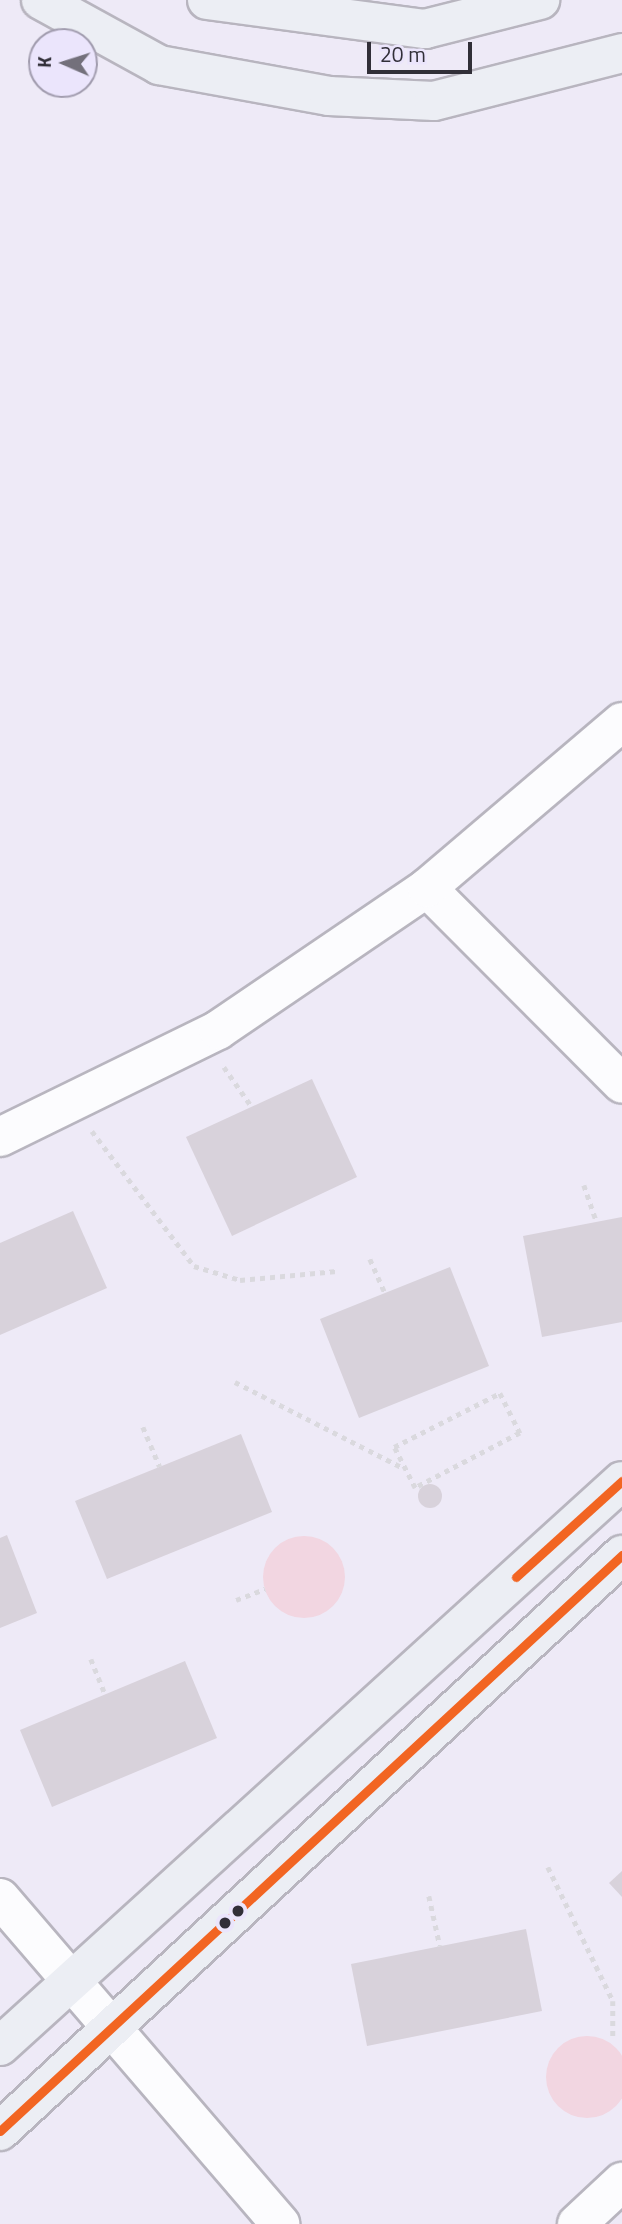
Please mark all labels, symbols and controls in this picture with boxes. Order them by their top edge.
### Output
north arrow [28,28,98,98]
scale bar [370,28,475,72]
text: 20 m [380,38,426,70]
text: K [29,56,58,68]
unlabelled marker [231,1904,245,1918]
unlabelled marker [218,1916,232,1930]

